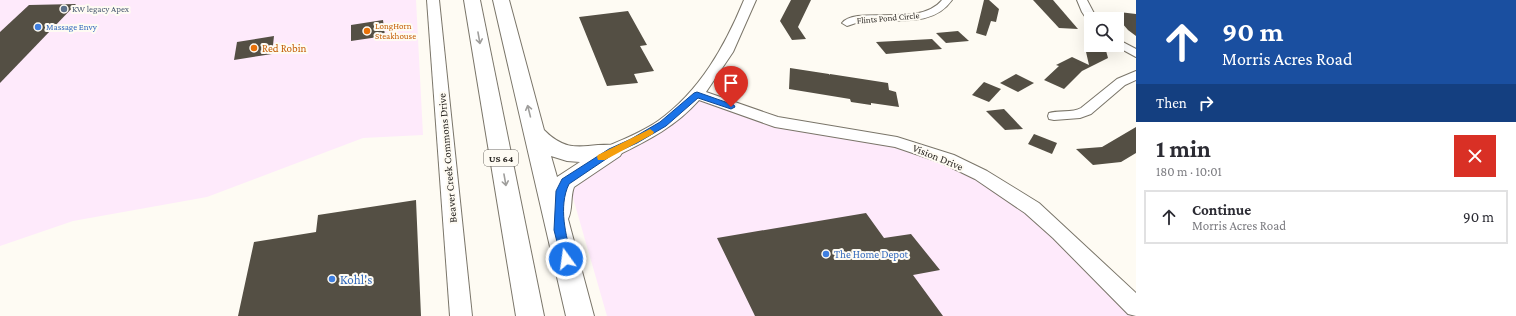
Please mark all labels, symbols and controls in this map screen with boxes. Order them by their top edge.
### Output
marker: KW legacy Apex [59,4,69,14]
place label: KW legacy Apex [72,4,130,14]
street label: Flints Pond Circle [856,10,920,26]
map controls [1084,12,1124,52]
button: search [1084,12,1124,52]
icon: ahead [1156,16,1208,68]
text: 90 m [1222,16,1283,47]
place label: LongHorn Steakhouse [375,21,416,41]
marker: Massage Envy [33,22,43,32]
place label: Massage Envy [46,22,98,32]
marker: LongHorn Steakhouse [362,26,372,36]
one-way arrow [475,31,483,44]
place label: Red Robin [262,42,307,54]
marker: Red Robin [249,43,259,53]
text: Morris Acres Road [1222,49,1352,69]
pin [714,66,748,107]
icon: arrive [720,72,742,94]
icon: right [1195,92,1217,114]
street label: Beaver Creek Commons Drive [435,93,459,223]
text: Then [1156,95,1187,111]
one-way arrow [525,105,533,118]
text: 1 min [1156,135,1211,162]
button: close [1454,135,1496,177]
street label: Vision Drive [911,141,965,173]
road number: US 64 [484,150,518,166]
text: 180 m · 10:01 [1156,164,1222,179]
one-way arrow [501,173,509,186]
text: Continue [1192,202,1251,218]
icon: ahead [1158,206,1180,228]
text: 90 m [1463,209,1494,225]
text: Morris Acres Road [1192,218,1286,233]
position arrow [545,238,587,280]
place label: The Home Depot [834,248,909,261]
marker: The Home Depot [821,249,831,259]
place label: Kohl's [340,272,372,287]
marker: Kohl's [327,274,337,284]

